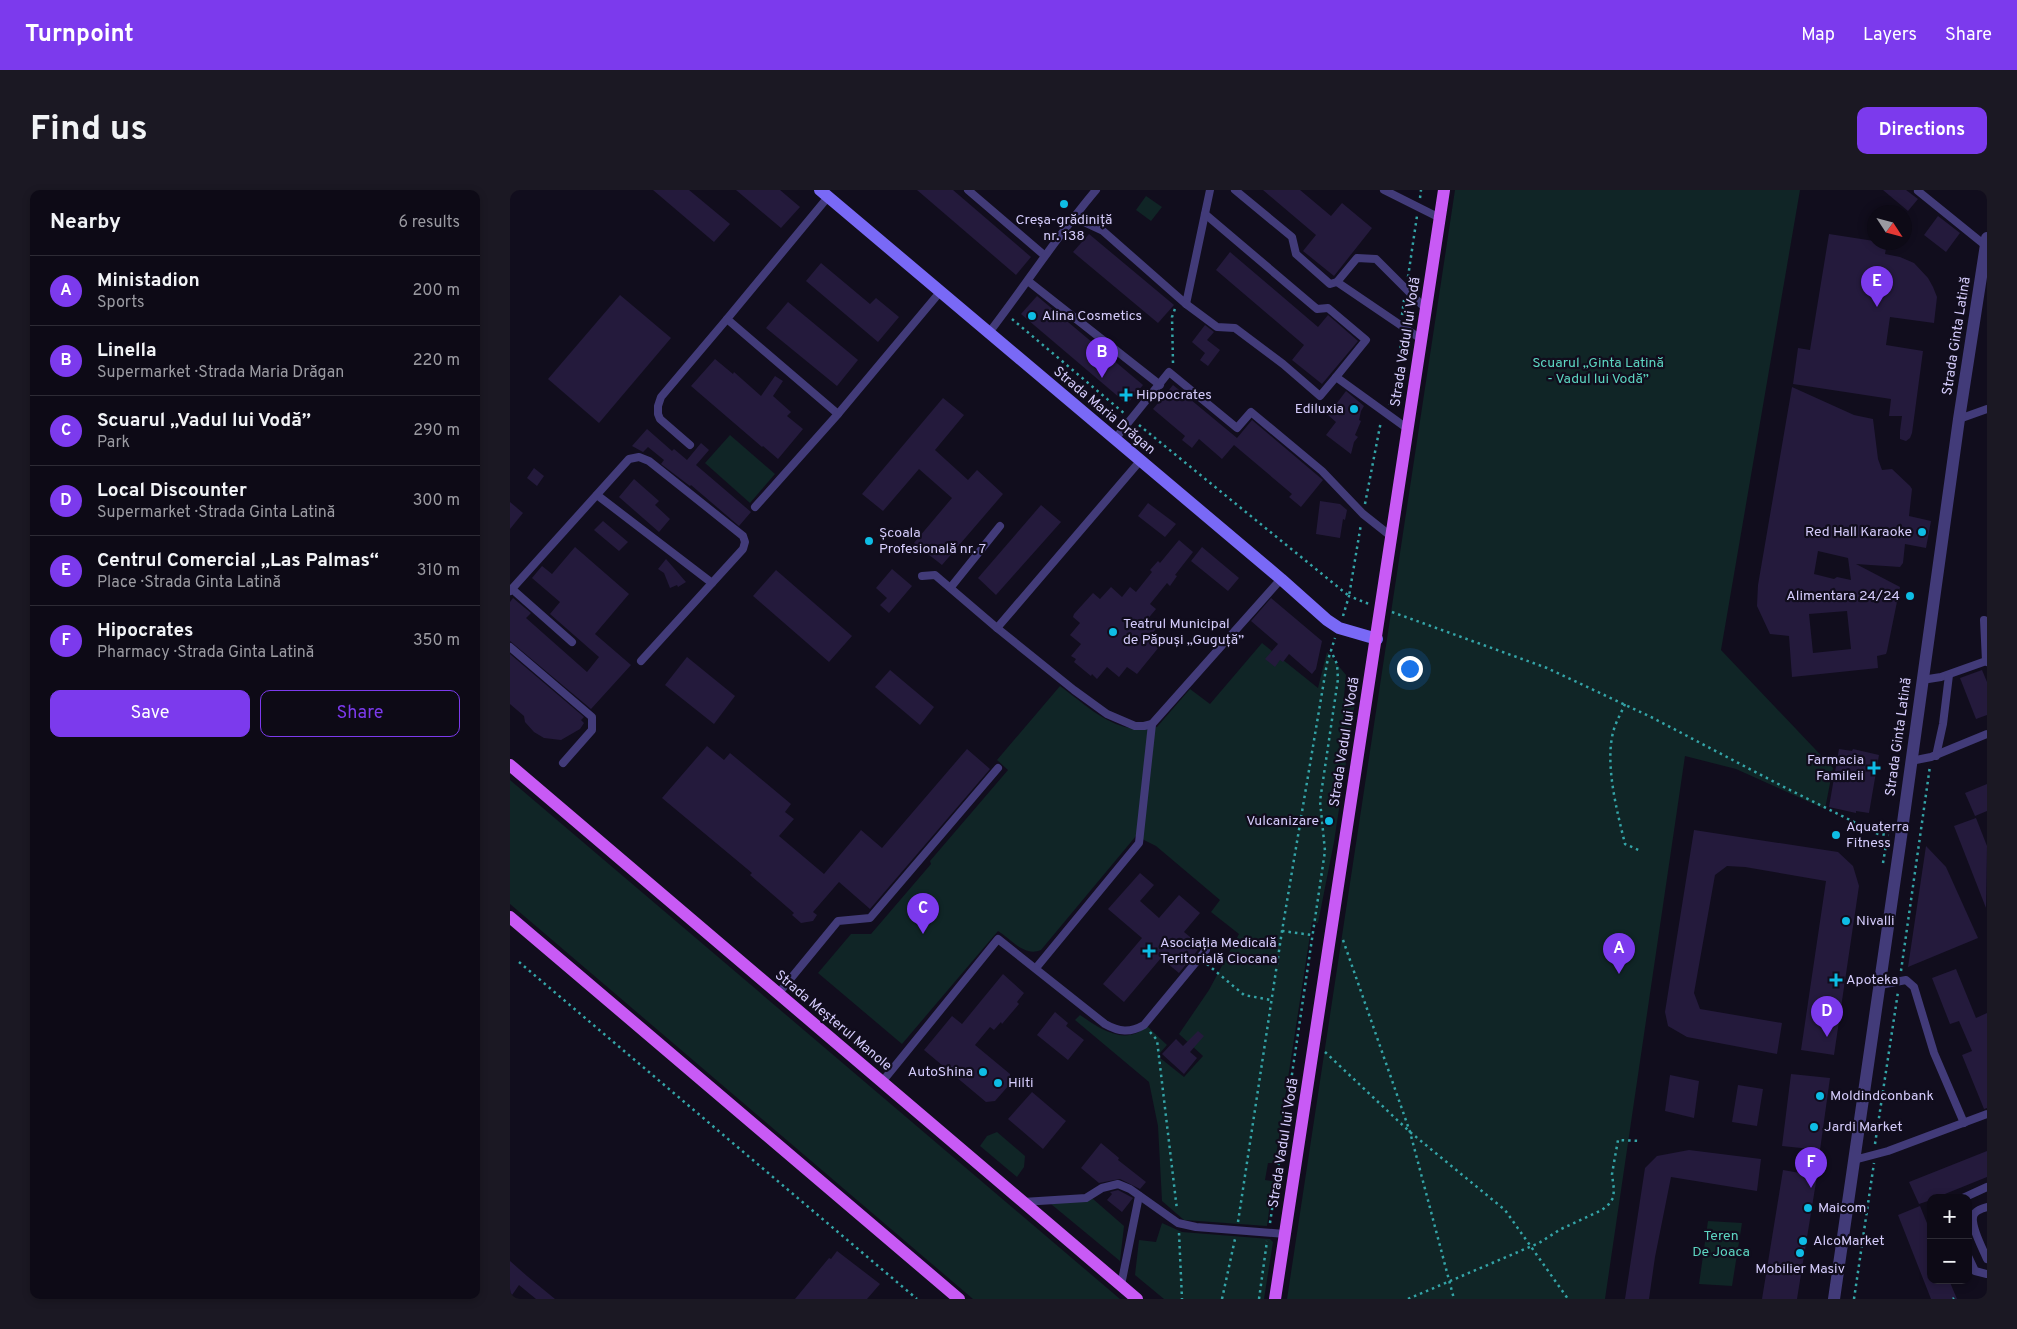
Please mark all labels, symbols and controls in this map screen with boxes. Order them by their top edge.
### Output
text: Turnpoint [25,20,134,50]
text: Map [1801,24,1835,47]
text: Layers [1863,24,1917,47]
text: Share [1945,24,1992,47]
button: Directions [1857,107,1987,154]
text: Find us [30,108,148,152]
marker: Creșa-grădiniță nr. 138 [1058,198,1070,210]
north arrow [1867,205,1912,250]
text: Nearby [50,209,121,236]
place label: Creșa-grădiniță nr. 138 [1016,212,1112,245]
text: 6 results [398,213,460,233]
pin: E [1861,266,1893,307]
text: Ministadion [97,269,200,293]
street label: Strada Vadul lui Vodă [1387,276,1425,408]
street label: Strada Ginta Latină [1939,276,1975,396]
text: A [60,281,72,301]
text: 200 m [412,281,460,301]
text: Sports [97,293,145,313]
place label: Alina Cosmetics [1042,308,1142,325]
marker: Alina Cosmetics [1026,310,1038,322]
pin: B [1086,337,1118,378]
text: Linella [97,339,157,363]
text: B [60,351,72,371]
text: 220 m [413,351,460,371]
park label: Scuarul „Ginta Latină - Vadul lui Vodă” [1532,355,1664,388]
text: Supermarket · Strada Maria Drăgan [97,363,344,383]
street label: Strada Maria Drăgan [1050,363,1158,459]
place label: Hippocrates [1136,387,1212,404]
marker: Hippocrates [1120,389,1132,401]
place label: Ediluxia [1295,401,1344,418]
marker: Ediluxia [1348,403,1360,415]
text: Scuarul „Vadul lui Vodă” [97,409,311,433]
text: C [61,421,71,441]
text: 290 m [413,421,460,441]
text: Park [97,433,130,453]
text: Local Discounter [97,479,247,503]
text: D [60,491,72,511]
text: 300 m [413,491,460,511]
text: Supermarket · Strada Ginta Latină [97,503,335,523]
place label: Red Hall Karaoke [1805,524,1912,541]
place label: Școala Profesională nr. 7 [879,525,986,558]
marker: Red Hall Karaoke [1916,526,1928,538]
marker: Școala Profesională nr. 7 [863,535,875,547]
text: Centrul Comercial „Las Palmas“ [97,549,379,573]
text: E [61,561,71,581]
text: 310 m [417,561,460,581]
text: Place · Strada Ginta Latină [97,573,281,593]
place label: Alimentara 24/24 [1786,588,1900,605]
marker: Alimentara 24/24 [1904,590,1916,602]
place label: Teatrul Municipal de Păpuși „Guguță” [1123,616,1244,649]
text: Hipocrates [97,619,193,643]
marker: Teatrul Municipal de Păpuși „Guguță” [1107,626,1119,638]
text: F [61,631,71,651]
text: 350 m [413,631,460,651]
text: Pharmacy · Strada Ginta Latină [97,643,314,663]
your location [1397,656,1423,682]
street label: Strada Vadul lui Vodă [1326,676,1364,808]
street label: Strada Ginta Latină [1882,677,1916,797]
button: Save [50,690,250,737]
button: Share [260,690,460,737]
place label: Farmacia Famileii [1807,752,1864,785]
marker: Farmacia Famileii [1868,762,1880,774]
place label: Vulcanizare [1246,813,1319,830]
marker: Vulcanizare [1323,815,1335,827]
place label: Aquaterra Fitness [1846,819,1909,852]
marker: Aquaterra Fitness [1830,829,1842,841]
pin: C [907,893,939,934]
place label: Nivalli [1856,913,1895,930]
marker: Nivalli [1840,915,1852,927]
pin: A [1603,933,1635,974]
place label: Asociația Medicală Teritorială Ciocana [1160,935,1277,968]
marker: Asociația Medicală Teritorială Ciocana [1142,944,1156,958]
street label: Strada Meșterul Manole [771,967,895,1075]
place label: Apoteka [1846,972,1898,989]
marker: Apoteka [1830,974,1842,986]
pin: D [1811,996,1843,1037]
place label: AutoShina [908,1064,973,1081]
marker: AutoShina [977,1066,989,1078]
place label: Hilti [1008,1075,1034,1092]
marker: Hilti [992,1077,1004,1089]
street label: Strada Vadul lui Vodă [1265,1077,1303,1209]
place label: Moldindconbank [1830,1088,1934,1105]
marker: Moldindconbank [1814,1090,1826,1102]
place label: Jardi Market [1824,1119,1902,1136]
marker: Jardi Market [1808,1121,1820,1133]
pin: F [1795,1147,1827,1188]
map controls [1927,1194,1972,1284]
button: + [1927,1194,1972,1239]
place label: Maicom [1818,1200,1866,1217]
marker: Maicom [1802,1202,1814,1214]
park label: Teren De Joaca [1692,1228,1750,1261]
place label: AlcoMarket [1813,1233,1885,1250]
marker: AlcoMarket [1797,1235,1809,1247]
button: − [1927,1239,1972,1284]
marker: Mobilier Masiv [1794,1247,1806,1259]
place label: Mobilier Masiv [1755,1261,1845,1278]

